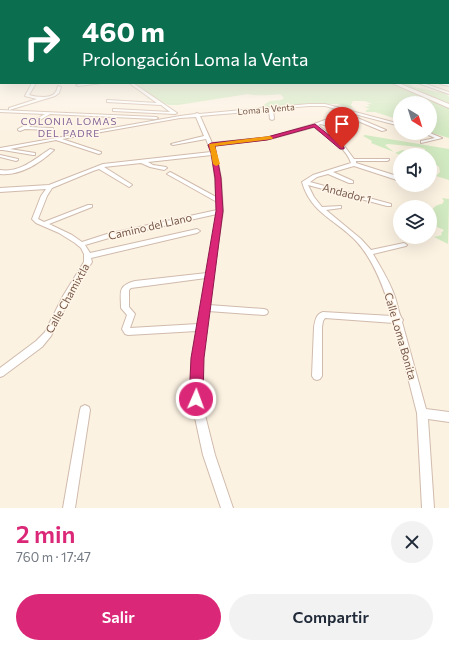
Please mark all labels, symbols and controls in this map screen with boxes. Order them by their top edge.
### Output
text: 460 m [82,14,165,48]
icon: right [16,16,68,68]
text: Prolongación Loma la Venta [82,48,308,70]
north arrow [393,96,437,140]
map controls [393,96,437,244]
street label: Loma la Venta [237,101,295,117]
pin [325,107,359,148]
icon: arrive [331,113,353,135]
district label: COLONIA LOMAS DEL PADRE [21,115,117,139]
button: sound [393,148,437,192]
street label: Andador 1 [321,180,373,206]
button: layers [393,200,437,244]
street label: Camino del Llano [107,210,194,242]
street label: Calle Chamixtla [42,261,92,335]
street label: Calle Loma Bonita [382,291,420,381]
position arrow [175,378,217,420]
text: 2 min [16,519,75,548]
button: close [391,521,433,563]
text: 760 m · 17:47 [16,549,91,565]
button: Salir [16,594,221,640]
button: Compartir [229,594,433,640]

